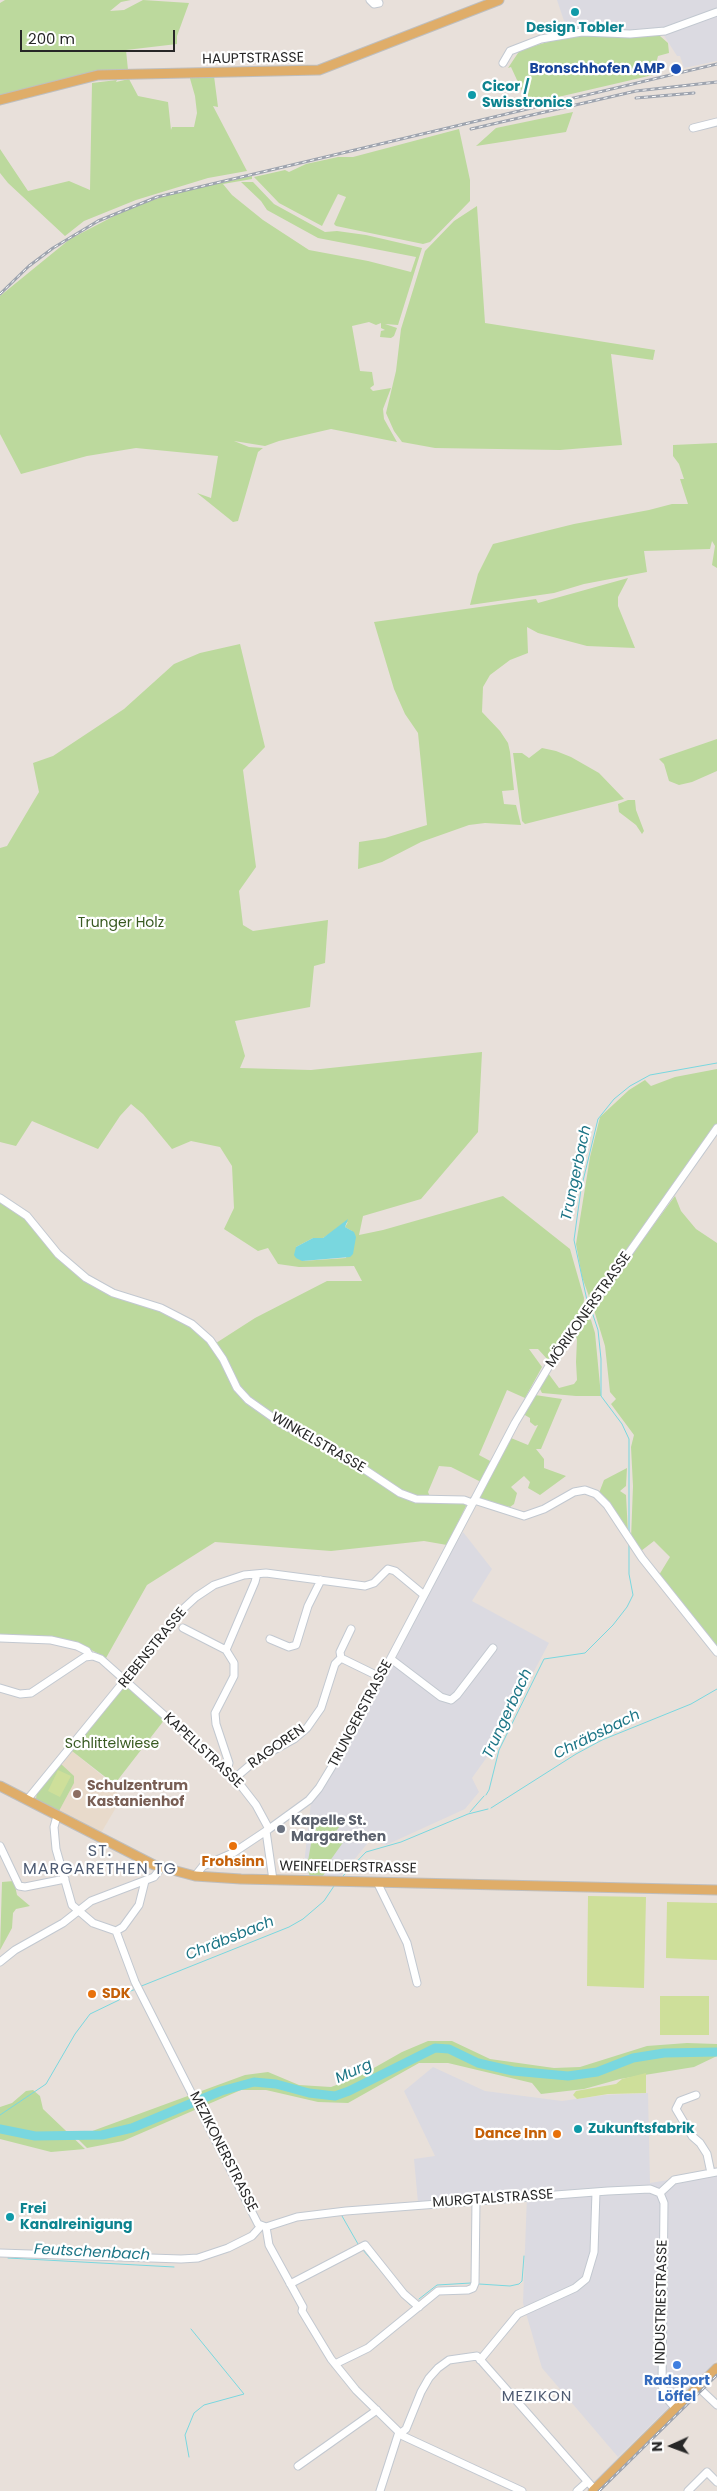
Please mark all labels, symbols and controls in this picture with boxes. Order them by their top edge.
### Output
marker: Design Tobler [569,6,581,18]
scale bar [22,20,178,52]
place label: Design Tobler [526,20,624,36]
text: 200 m [28,28,75,49]
street label: HAUPTSTRASSE [202,50,304,68]
place label: Bronschhofen AMP [529,61,665,77]
marker: Bronschhofen AMP [669,62,683,76]
place label: Cicor / Swisstronics [482,79,573,111]
marker: Cicor / Swisstronics [466,89,478,101]
park label: Trunger Holz [78,915,164,931]
water label: Trungerbach [558,1124,596,1222]
street label: MÖRIKONERSTRASSE [543,1249,635,1371]
street label: WINKELSTRASSE [268,1409,368,1477]
street label: REBENSTRASSE [115,1604,191,1692]
street label: TRUNGERSTRASSE [326,1657,396,1771]
water label: Trungerbach [479,1666,537,1762]
water label: Chräbsbach [551,1706,643,1764]
street label: KAPELLSTRASSE [160,1710,246,1792]
street label: RAGOREN [245,1721,309,1773]
park label: Schlittelwiese [65,1736,159,1752]
place label: Schulzentrum Kastanienhof [87,1778,188,1810]
marker: Schulzentrum Kastanienhof [71,1788,83,1800]
place label: Kapelle St. Margarethen [291,1813,386,1845]
marker: Kapelle St. Margarethen [275,1823,287,1835]
marker: Frohsinn [227,1840,239,1852]
district label: ST. MARGARETHEN TG [21,1842,179,1880]
place label: Frohsinn [202,1854,264,1870]
street label: WEINFELDERSTRASSE [279,1858,417,1878]
water label: Chräbsbach [183,1913,277,1965]
place label: SDK [102,1986,131,2002]
marker: SDK [86,1988,98,2000]
water label: Murg [333,2056,375,2088]
street label: MEZIKONERSTRASSE [185,2089,261,2215]
place label: Zukunftsfabrik [588,2121,695,2137]
marker: Zukunftsfabrik [572,2123,584,2135]
place label: Dance Inn [475,2126,547,2142]
marker: Dance Inn [551,2128,563,2140]
street label: MURGTALSTRASSE [432,2186,554,2212]
place label: Frei Kanalreinigung [20,2201,133,2234]
marker: Frei Kanalreinigung [4,2211,16,2223]
street label: INDUSTRIESTRASSE [653,2239,671,2365]
water label: Feutschenbach [33,2241,151,2265]
marker: Radsport Löffel [671,2359,683,2371]
place label: Radsport Löffel [644,2373,710,2406]
district label: MEZIKON [501,2388,573,2406]
north arrow [647,2421,697,2471]
text: N [647,2441,667,2452]

